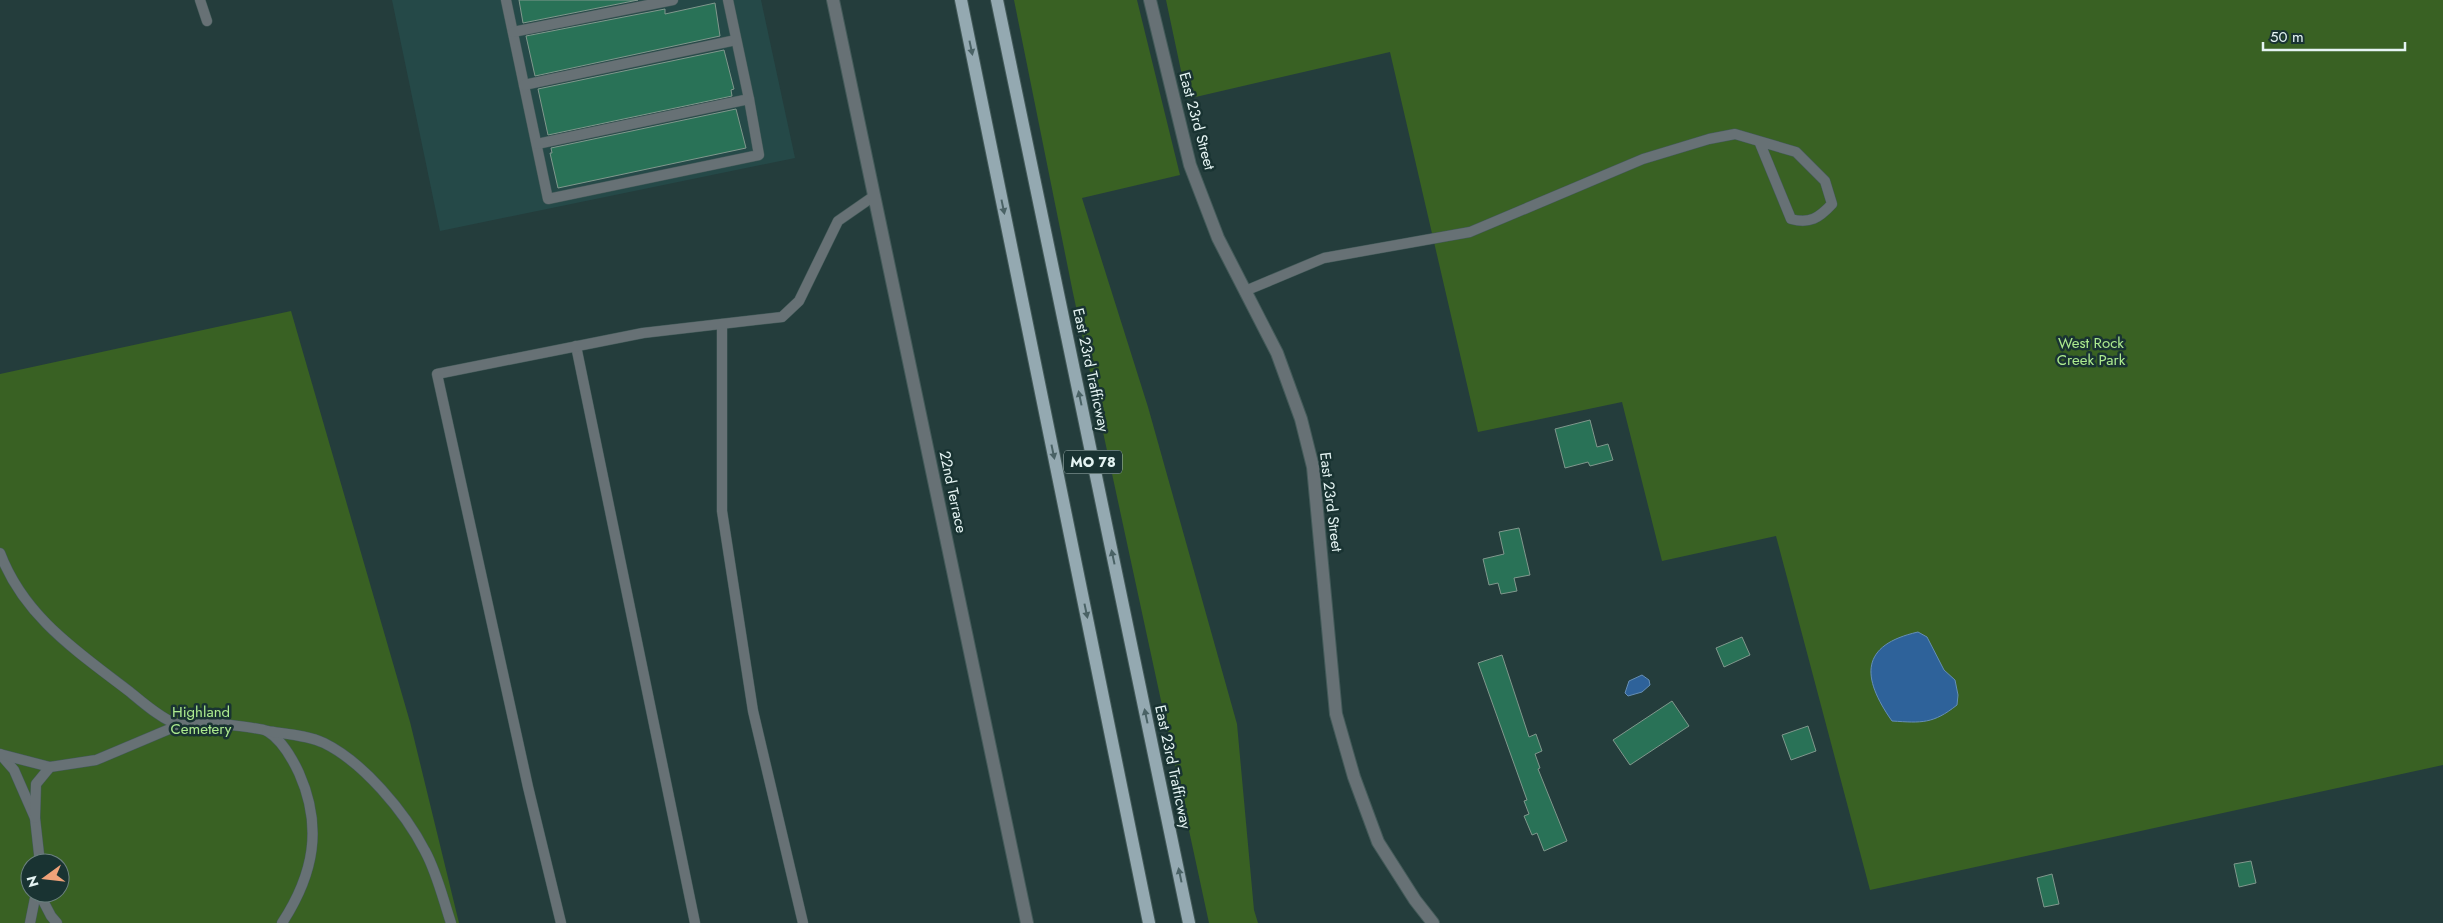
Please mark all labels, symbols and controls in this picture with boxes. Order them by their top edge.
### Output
scale bar [2263,20,2406,52]
text: 50 m [2270,26,2304,48]
one-way arrow [967,40,975,55]
street label: East 23rd Street [1173,70,1221,173]
one-way arrow [1000,199,1008,215]
street label: East 23rd Trafficway [1067,306,1115,434]
park label: West Rock Creek Park [2057,332,2126,371]
one-way arrow [1076,391,1084,406]
one-way arrow [1050,444,1058,460]
street label: 22nd Terrace [934,449,973,535]
road number: MO 78 [1064,451,1122,474]
street label: East 23rd Street [1314,451,1348,554]
one-way arrow [1109,550,1117,565]
one-way arrow [1082,604,1090,619]
park label: Highland Cemetery [171,701,232,740]
street label: East 23rd Trafficway [1149,703,1197,831]
one-way arrow [1142,709,1150,724]
north arrow [20,853,70,903]
one-way arrow [1175,867,1183,883]
text: N [21,873,44,889]

